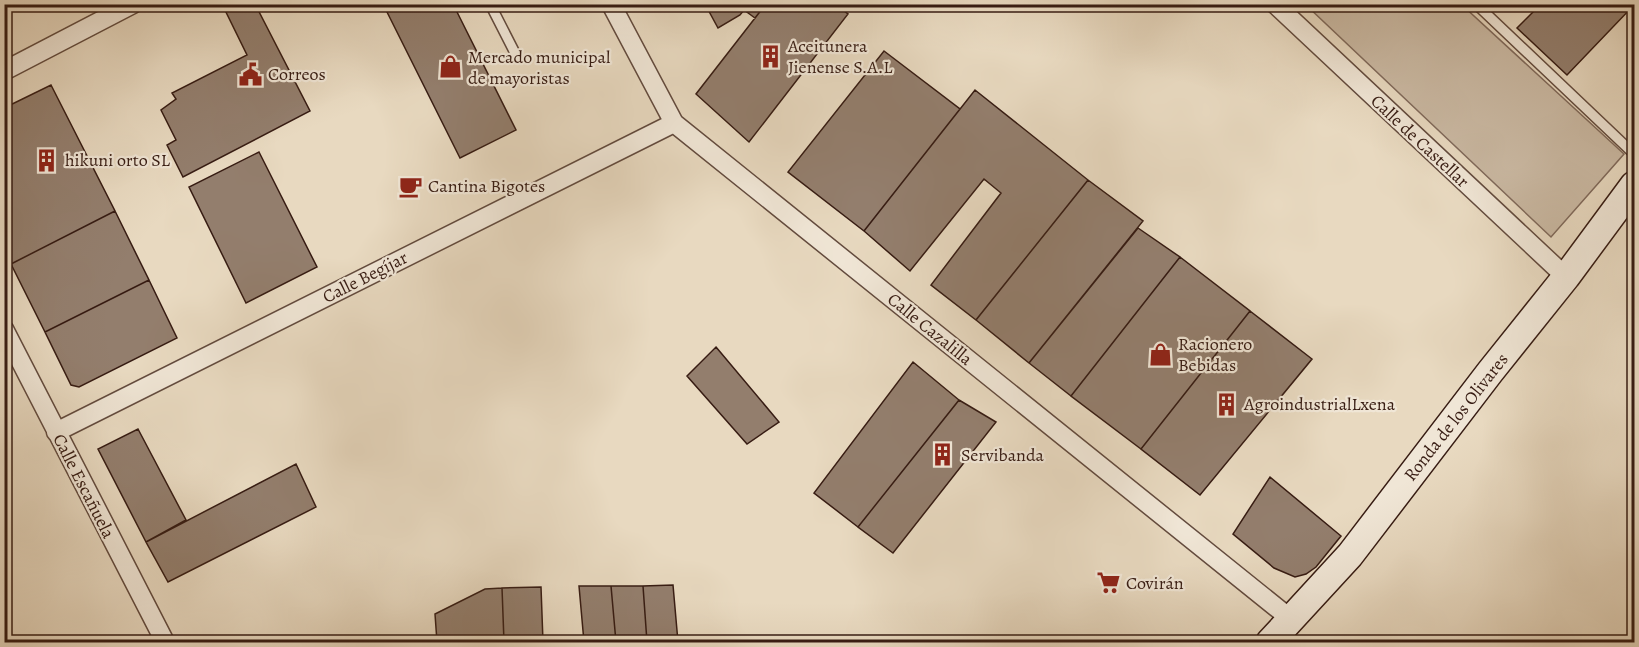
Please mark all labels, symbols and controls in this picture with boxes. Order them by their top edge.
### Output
place label: Aceitunera Jienense S.A.L [787,34,893,79]
building icon: Aceitunera Jienense S.A.L [757,43,783,69]
place label: Mercado municipal de mayoristas [468,45,611,90]
shop icon: Mercado municipal de mayoristas [437,54,463,80]
public building icon: Correos [237,61,263,87]
place label: Correos [268,62,326,86]
street label: Calle de Castellar [1366,89,1474,193]
building icon: hikuni orto SL [34,147,60,173]
place label: hikuni orto SL [65,148,171,172]
cafe icon: Cantina Bigotes [397,173,423,199]
place label: Cantina Bigotes [428,174,545,198]
street label: Calle Begíjar [318,245,412,309]
street label: Calle Cazalilla [882,287,978,371]
place label: Racionero Bebidas [1178,332,1252,377]
shop icon: Racionero Bebidas [1147,341,1173,367]
street label: Ronda de los Olivares [1398,348,1514,486]
building icon: AgroindustrialLxena [1213,391,1239,417]
place label: AgroindustrialLxena [1243,392,1396,416]
street label: Calle Escañuela [47,430,121,543]
building icon: Servibanda [930,442,956,468]
place label: Servibanda [961,443,1045,467]
supermarket icon: Covirán [1095,570,1121,596]
place label: Covirán [1126,571,1184,595]

